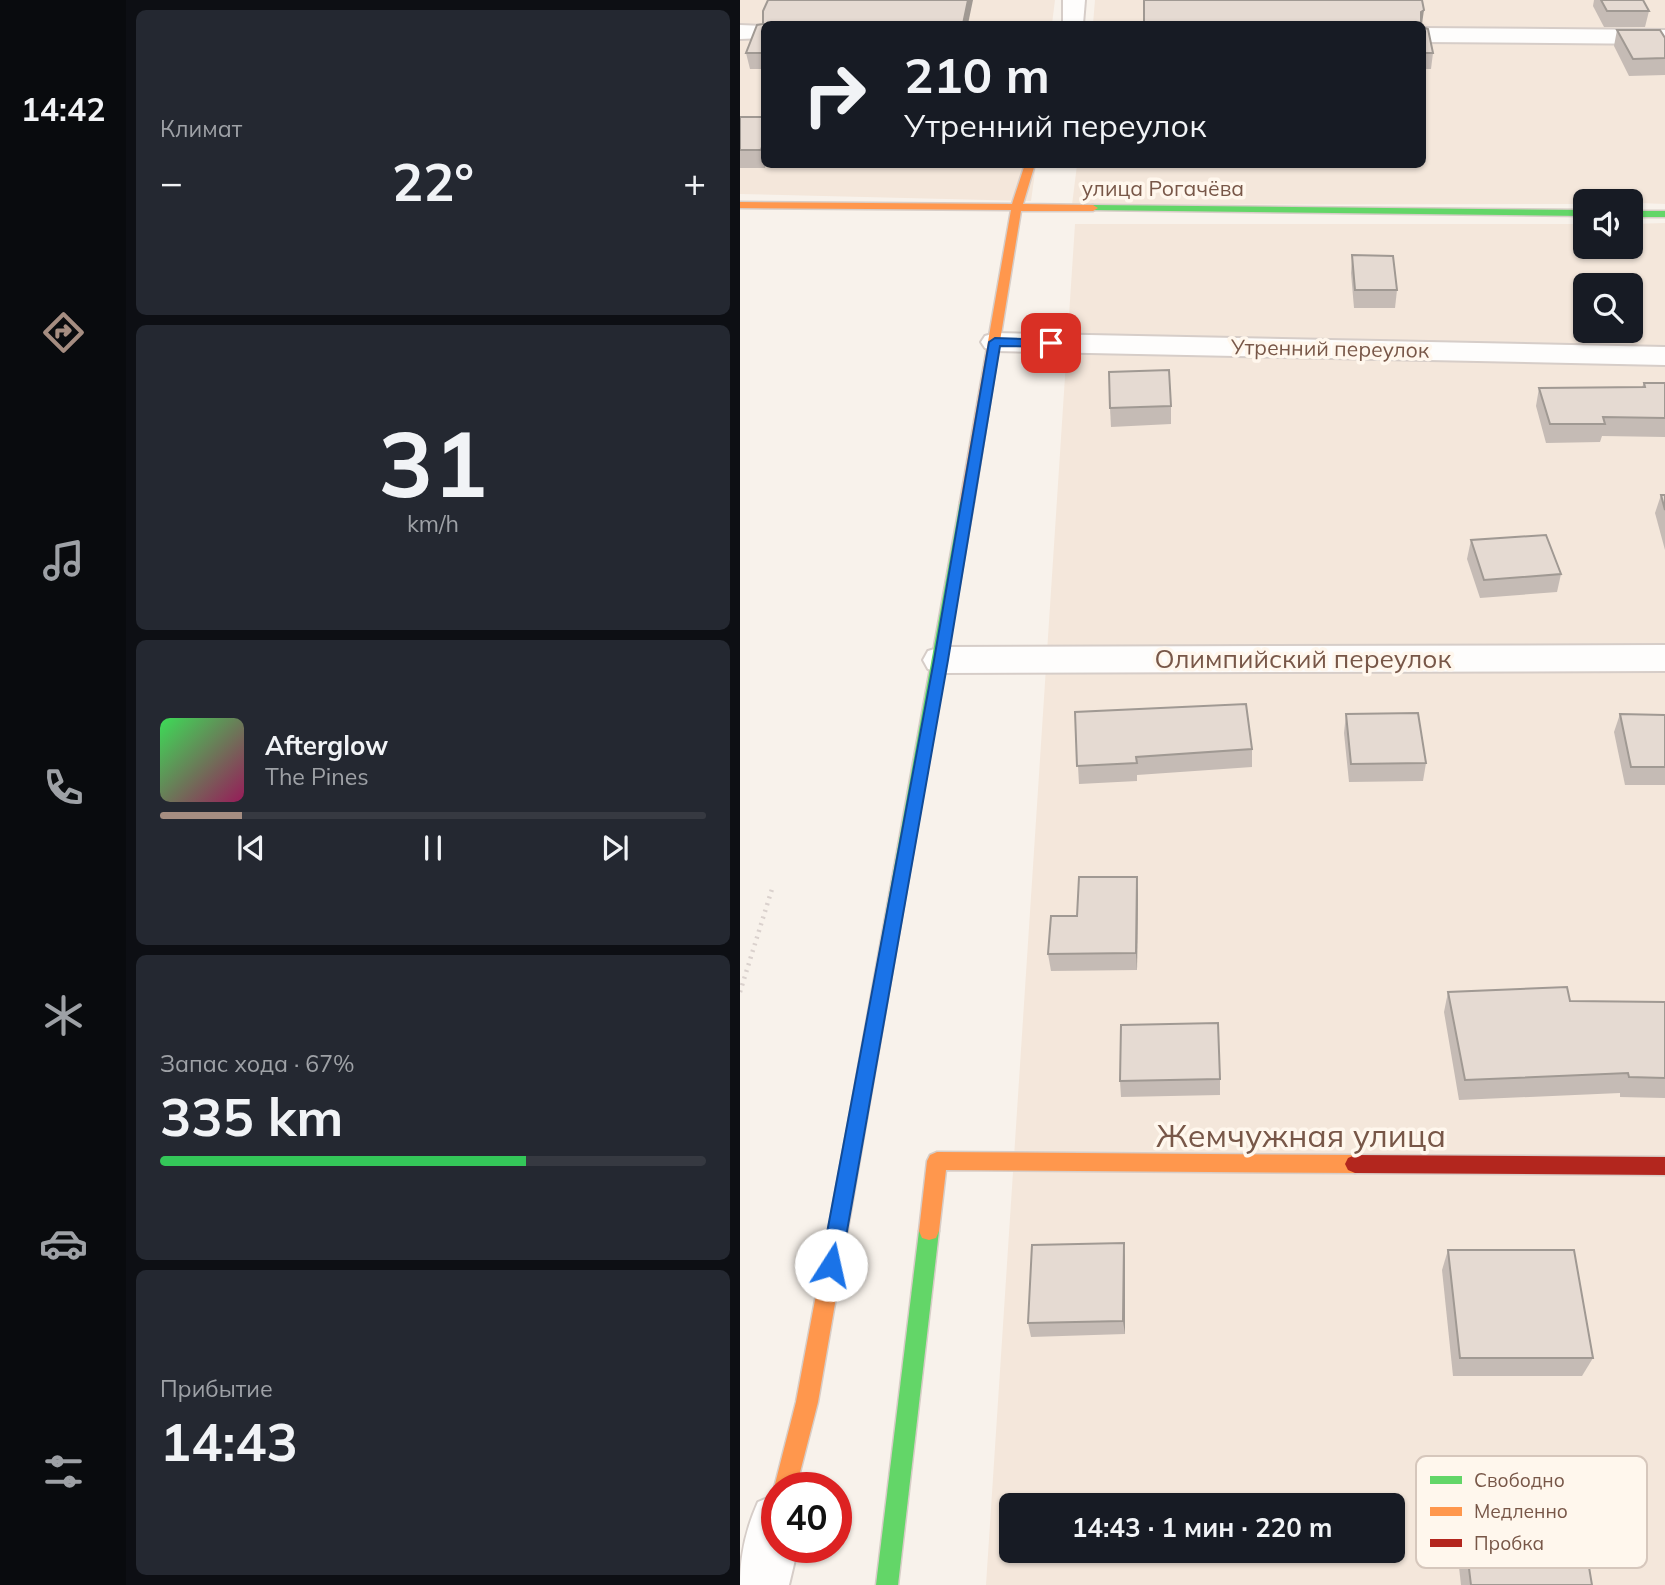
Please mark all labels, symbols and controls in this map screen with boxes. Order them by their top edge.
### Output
text: 210 m [904,44,1050,105]
icon: right [789,49,880,140]
text: 14:42 [21,89,105,129]
text: Утренний переулок [904,105,1206,145]
text: Климат [160,114,242,143]
text: 22° [392,149,474,214]
text: − [160,158,183,206]
text: + [683,158,706,206]
street label: улица Рогачёва [1082,175,1244,201]
map controls [1573,189,1643,343]
button: sound [1573,189,1643,259]
button: search [1573,273,1643,343]
icon: directions [39,308,88,357]
pin [1021,313,1081,373]
icon: arrive [1032,324,1070,362]
street label: Утренний переулок [1230,333,1430,363]
text: 31 [378,406,488,520]
text: km/h [407,509,459,538]
icon: music [39,536,88,585]
street label: Олимпийский переулок [1155,642,1451,675]
text: Afterglow [265,729,388,762]
text: The Pines [265,762,369,791]
icon: phone [39,763,88,812]
icon: previous [232,829,270,867]
icon: pause [414,829,452,867]
icon: next [596,829,634,867]
icon: climate [39,991,88,1040]
text: Запас хода · 67% [160,1049,355,1078]
text: 335 km [160,1084,343,1149]
street label: Жемчужная улица [1156,1115,1446,1155]
icon: car [39,1219,88,1268]
position arrow [794,1228,868,1302]
text: Прибытие [160,1374,273,1403]
text: 14:43 [160,1409,298,1474]
icon: filters [39,1447,88,1496]
legend [1416,1456,1647,1568]
text: Свободно [1474,1468,1565,1492]
speed limit sign: 40 [761,1472,852,1563]
text: Медленно [1474,1499,1568,1523]
text: 14:43 · 1 мин · 220 m [1072,1511,1332,1544]
text: Пробка [1474,1531,1544,1555]

